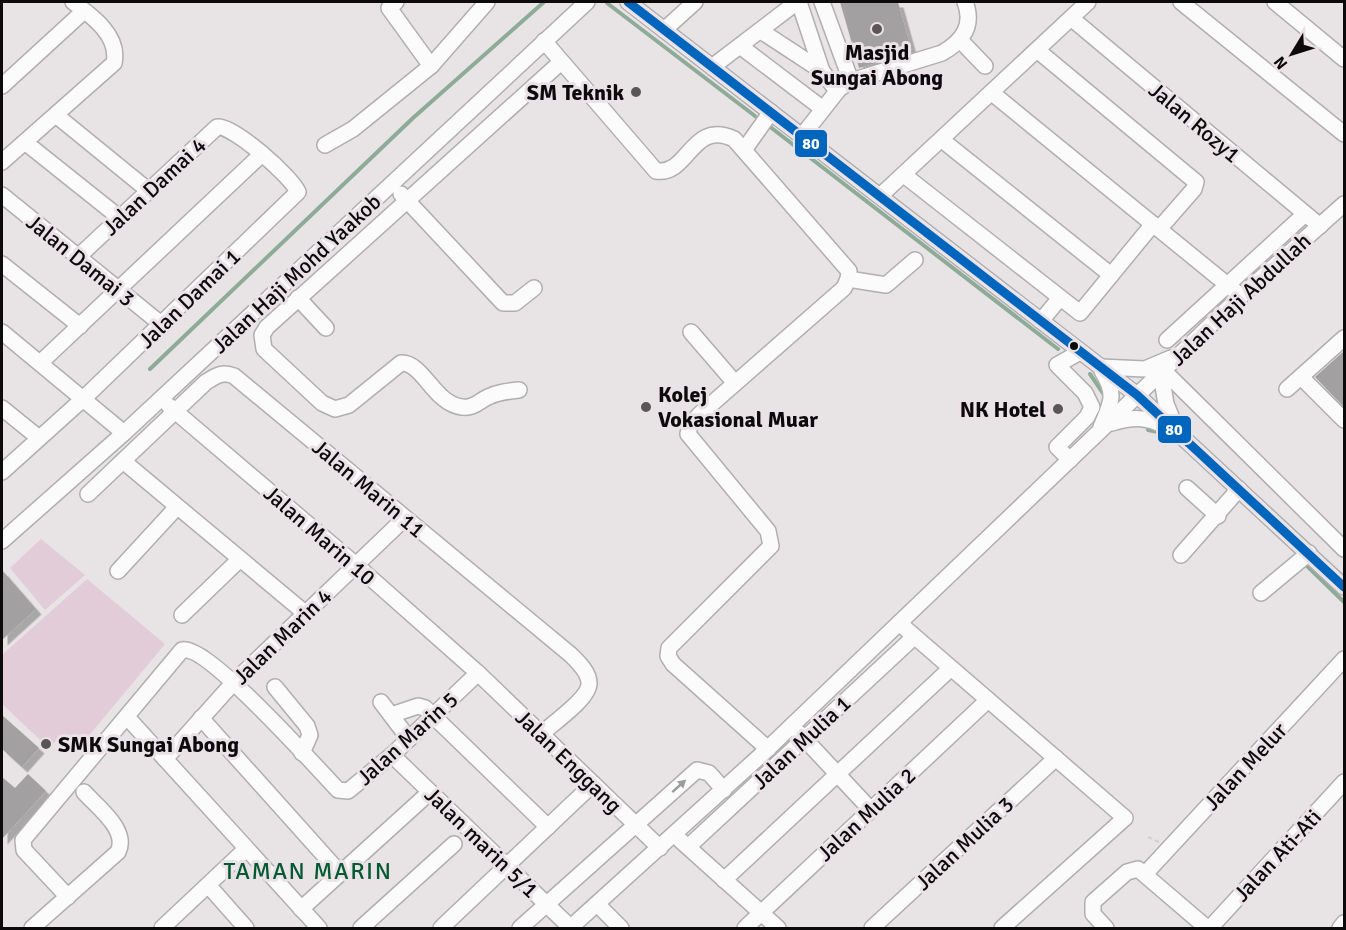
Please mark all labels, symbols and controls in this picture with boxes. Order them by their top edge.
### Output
marker: Masjid Sungai Abong [870,22,884,36]
north arrow [1262,24,1322,84]
place label: Masjid Sungai Abong [811,39,943,91]
text: N [1270,52,1292,73]
street label: Jalan Rozy1 [1144,76,1246,168]
place label: SM Teknik [527,79,624,106]
marker: SM Teknik [629,85,643,99]
line badge: 80 [794,129,828,158]
street label: Jalan Damai 4 [97,132,212,241]
text: 80 [802,134,820,154]
street label: Jalan Haji Mohd Yaakob [206,188,387,359]
street label: Jalan Damai 3 [21,209,140,312]
street label: Jalan Haji Abdullah [1164,227,1316,371]
street label: Jalan Damai 1 [133,243,246,354]
unlabelled marker [1068,340,1080,352]
place label: Kolej Vokasional Muar [658,381,818,433]
place label: NK Hotel [960,396,1046,423]
marker: Kolej Vokasional Muar [639,400,653,414]
marker: NK Hotel [1051,402,1065,416]
line badge: 80 [1157,415,1192,444]
text: 80 [1165,420,1183,440]
street label: Jalan Marin 11 [307,433,431,543]
street label: Jalan Marin 10 [258,480,381,591]
street label: Jalan Marin 4 [227,582,337,690]
street label: Jalan Marin 5 [351,686,464,791]
street label: Jalan Mulia 1 [746,690,856,795]
street label: Jalan Enggang [510,704,627,819]
street label: Jalan Melur [1198,717,1293,816]
place label: SMK Sungai Abong [58,731,239,758]
marker: SMK Sungai Abong [39,737,53,751]
street label: Jalan Mulia 2 [811,762,921,867]
one-way arrow [671,780,686,793]
street label: Jalan marin 5/1 [419,781,544,903]
street label: Jalan Mulia 3 [909,791,1019,896]
street label: Jalan Ati-Ati [1228,804,1327,907]
district label: TAMAN MARIN [224,856,392,886]

